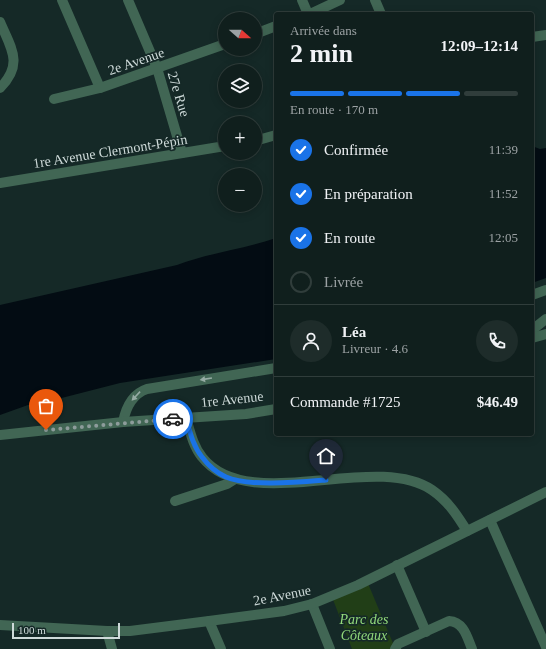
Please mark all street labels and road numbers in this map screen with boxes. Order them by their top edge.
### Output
street label: 2e Avenue [106,45,166,78]
street label: 27e Rue [165,70,192,118]
street label: 1re Avenue Clermont-Pépin [32,132,188,171]
street label: 1re Avenue [200,389,264,410]
street label: 2e Avenue [252,583,312,608]

